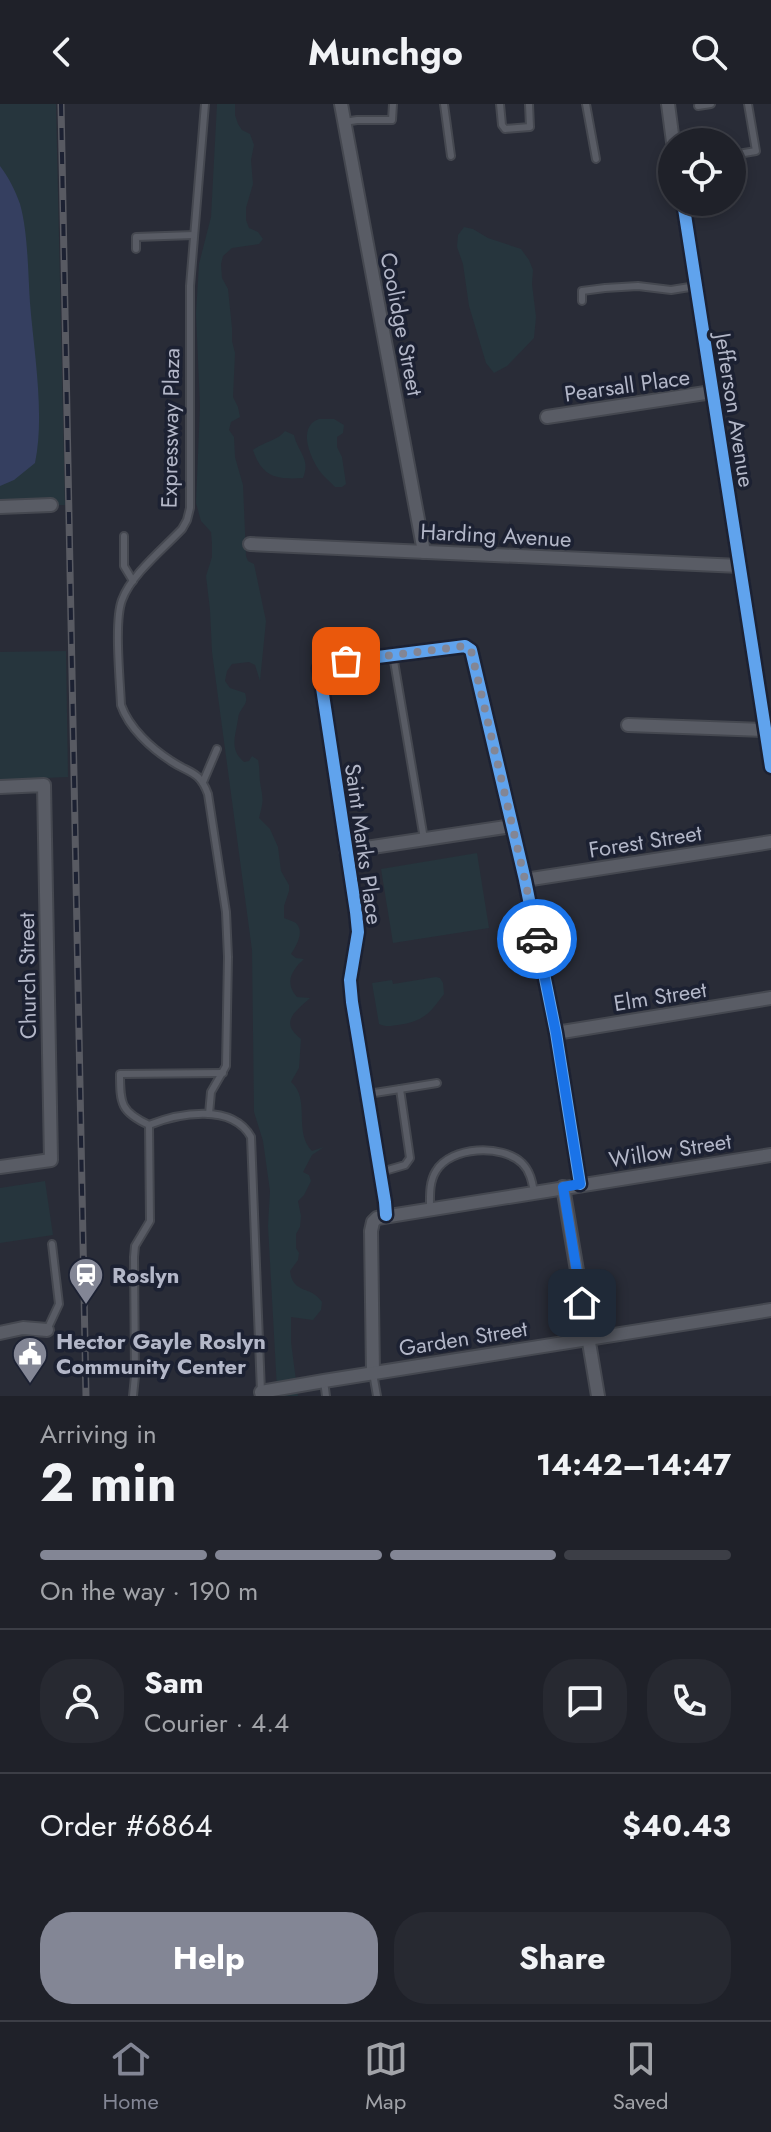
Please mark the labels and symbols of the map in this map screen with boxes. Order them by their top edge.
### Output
street label: Coolidge Street [372,250,432,399]
street label: Jefferson Avenue [707,328,763,489]
street label: Expressway Plaza [153,348,187,508]
street label: Pearsall Place [562,360,692,410]
street label: Harding Avenue [420,515,572,555]
pin [312,627,380,695]
street label: Saint Marks Place [337,761,391,927]
street label: Forest Street [586,816,705,866]
courier [497,899,577,979]
street label: Church Street [10,912,44,1040]
street label: Elm Street [611,973,709,1019]
street label: Willow Street [607,1124,734,1175]
station icon: Roslyn [67,1256,105,1306]
place label: Roslyn [112,1259,179,1291]
pin [548,1269,616,1337]
street label: Garden Street [396,1312,530,1364]
place label: Hector Gayle Roslyn Community Center [56,1325,266,1382]
public building icon: Hector Gayle Roslyn Community Center [11,1335,49,1385]

